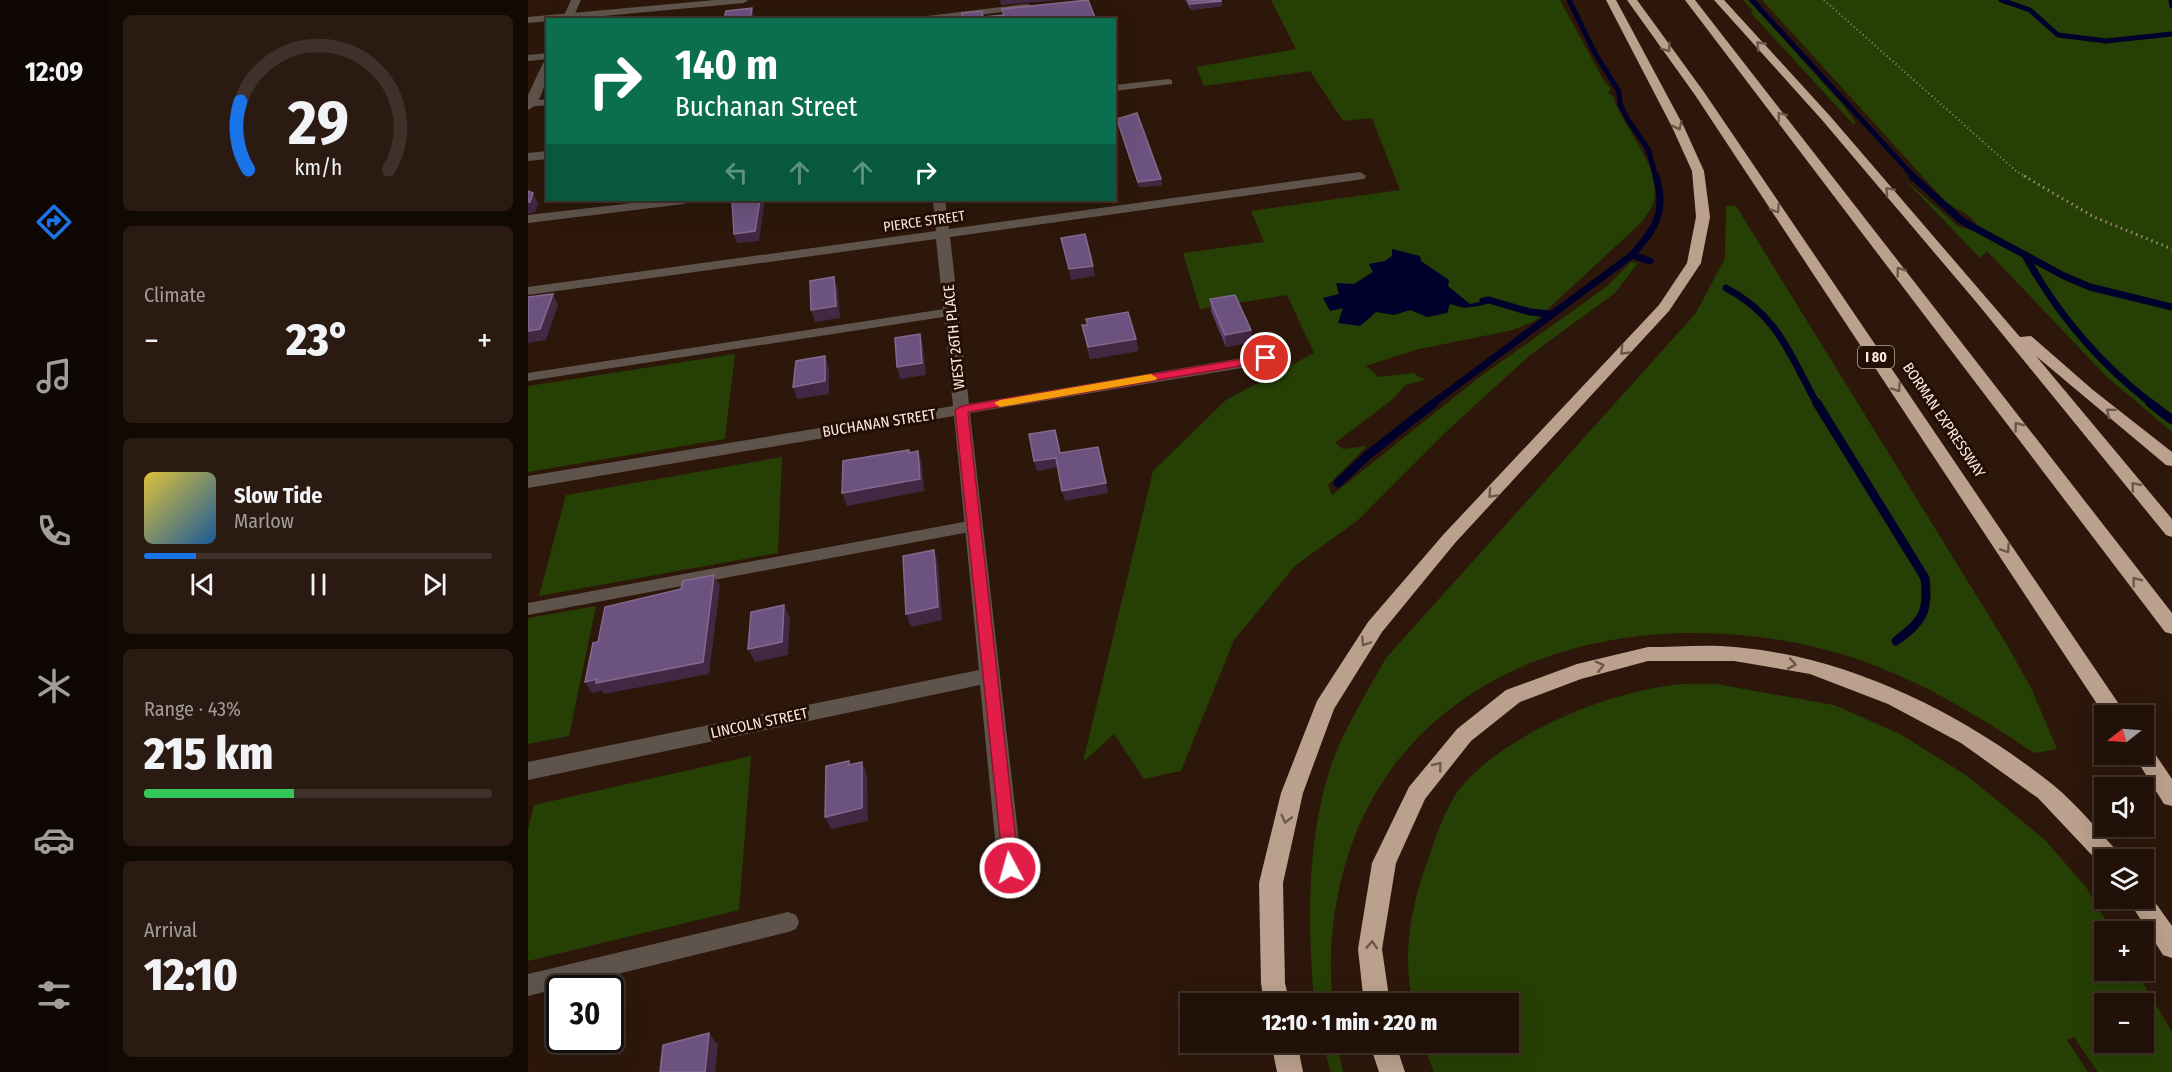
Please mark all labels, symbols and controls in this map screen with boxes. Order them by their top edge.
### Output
text: 140 m [675,40,778,90]
one-way arrow [1659,41,1670,52]
one-way arrow [1756,41,1767,52]
icon: right [576,42,654,120]
text: 12:09 [25,56,83,88]
text: 29 [287,86,348,161]
text: Buchanan Street [675,91,857,123]
one-way arrow [1777,112,1788,123]
one-way arrow [1670,120,1682,131]
text: km/h [294,156,342,182]
icon: left [720,156,753,189]
icon: ahead [783,156,816,189]
icon: ahead [846,156,879,189]
icon: right [909,156,942,189]
one-way arrow [1885,187,1896,198]
icon: directions [33,201,75,243]
one-way arrow [1769,202,1780,213]
street label: PIERCE STREET [882,207,967,236]
one-way arrow [1896,267,1907,278]
text: Climate [144,283,206,307]
street label: WEST 26TH PLACE [940,284,968,390]
text: 23° [286,313,350,367]
text: − [144,321,159,361]
text: + [477,321,492,361]
pin [1240,332,1291,383]
icon: arrive [1249,341,1282,374]
one-way arrow [1620,344,1631,354]
road number: I 80 [1858,346,1894,368]
icon: music [33,355,75,397]
street label: BORMAN EXPRESSWAY [1899,359,1989,481]
one-way arrow [1890,381,1901,392]
street label: BUCHANAN STREET [821,405,937,441]
one-way arrow [2105,408,2116,419]
one-way arrow [2014,422,2025,433]
text: Slow Tide [234,482,322,509]
one-way arrow [2131,482,2142,493]
one-way arrow [1488,487,1499,498]
text: Marlow [234,509,294,533]
icon: phone [33,510,75,552]
one-way arrow [1999,543,2010,554]
icon: previous [186,568,219,601]
icon: pause [302,568,335,601]
icon: next [418,568,451,601]
one-way arrow [2133,577,2144,588]
one-way arrow [1361,636,1373,646]
one-way arrow [1787,657,1797,670]
one-way arrow [1595,660,1605,673]
icon: climate [33,665,75,707]
text: Range · 43% [144,697,241,721]
street label: LINCOLN STREET [709,704,809,742]
north arrow [2094,705,2154,765]
map controls [2094,705,2154,1053]
text: 215 km [144,727,273,781]
one-way arrow [1431,762,1442,773]
button: sound [2094,777,2154,837]
one-way arrow [1281,814,1294,824]
icon: car [33,819,75,861]
position arrow [978,836,1042,900]
button: layers [2094,849,2154,909]
text: Arrival [144,918,197,942]
button: + [2094,921,2154,981]
one-way arrow [1365,941,1378,950]
text: 12:10 [144,948,238,1002]
icon: filters [33,974,75,1016]
speed limit sign: 30 [546,975,624,1053]
button: − [2094,993,2154,1053]
text: 12:10 · 1 min · 220 m [1262,1009,1437,1036]

